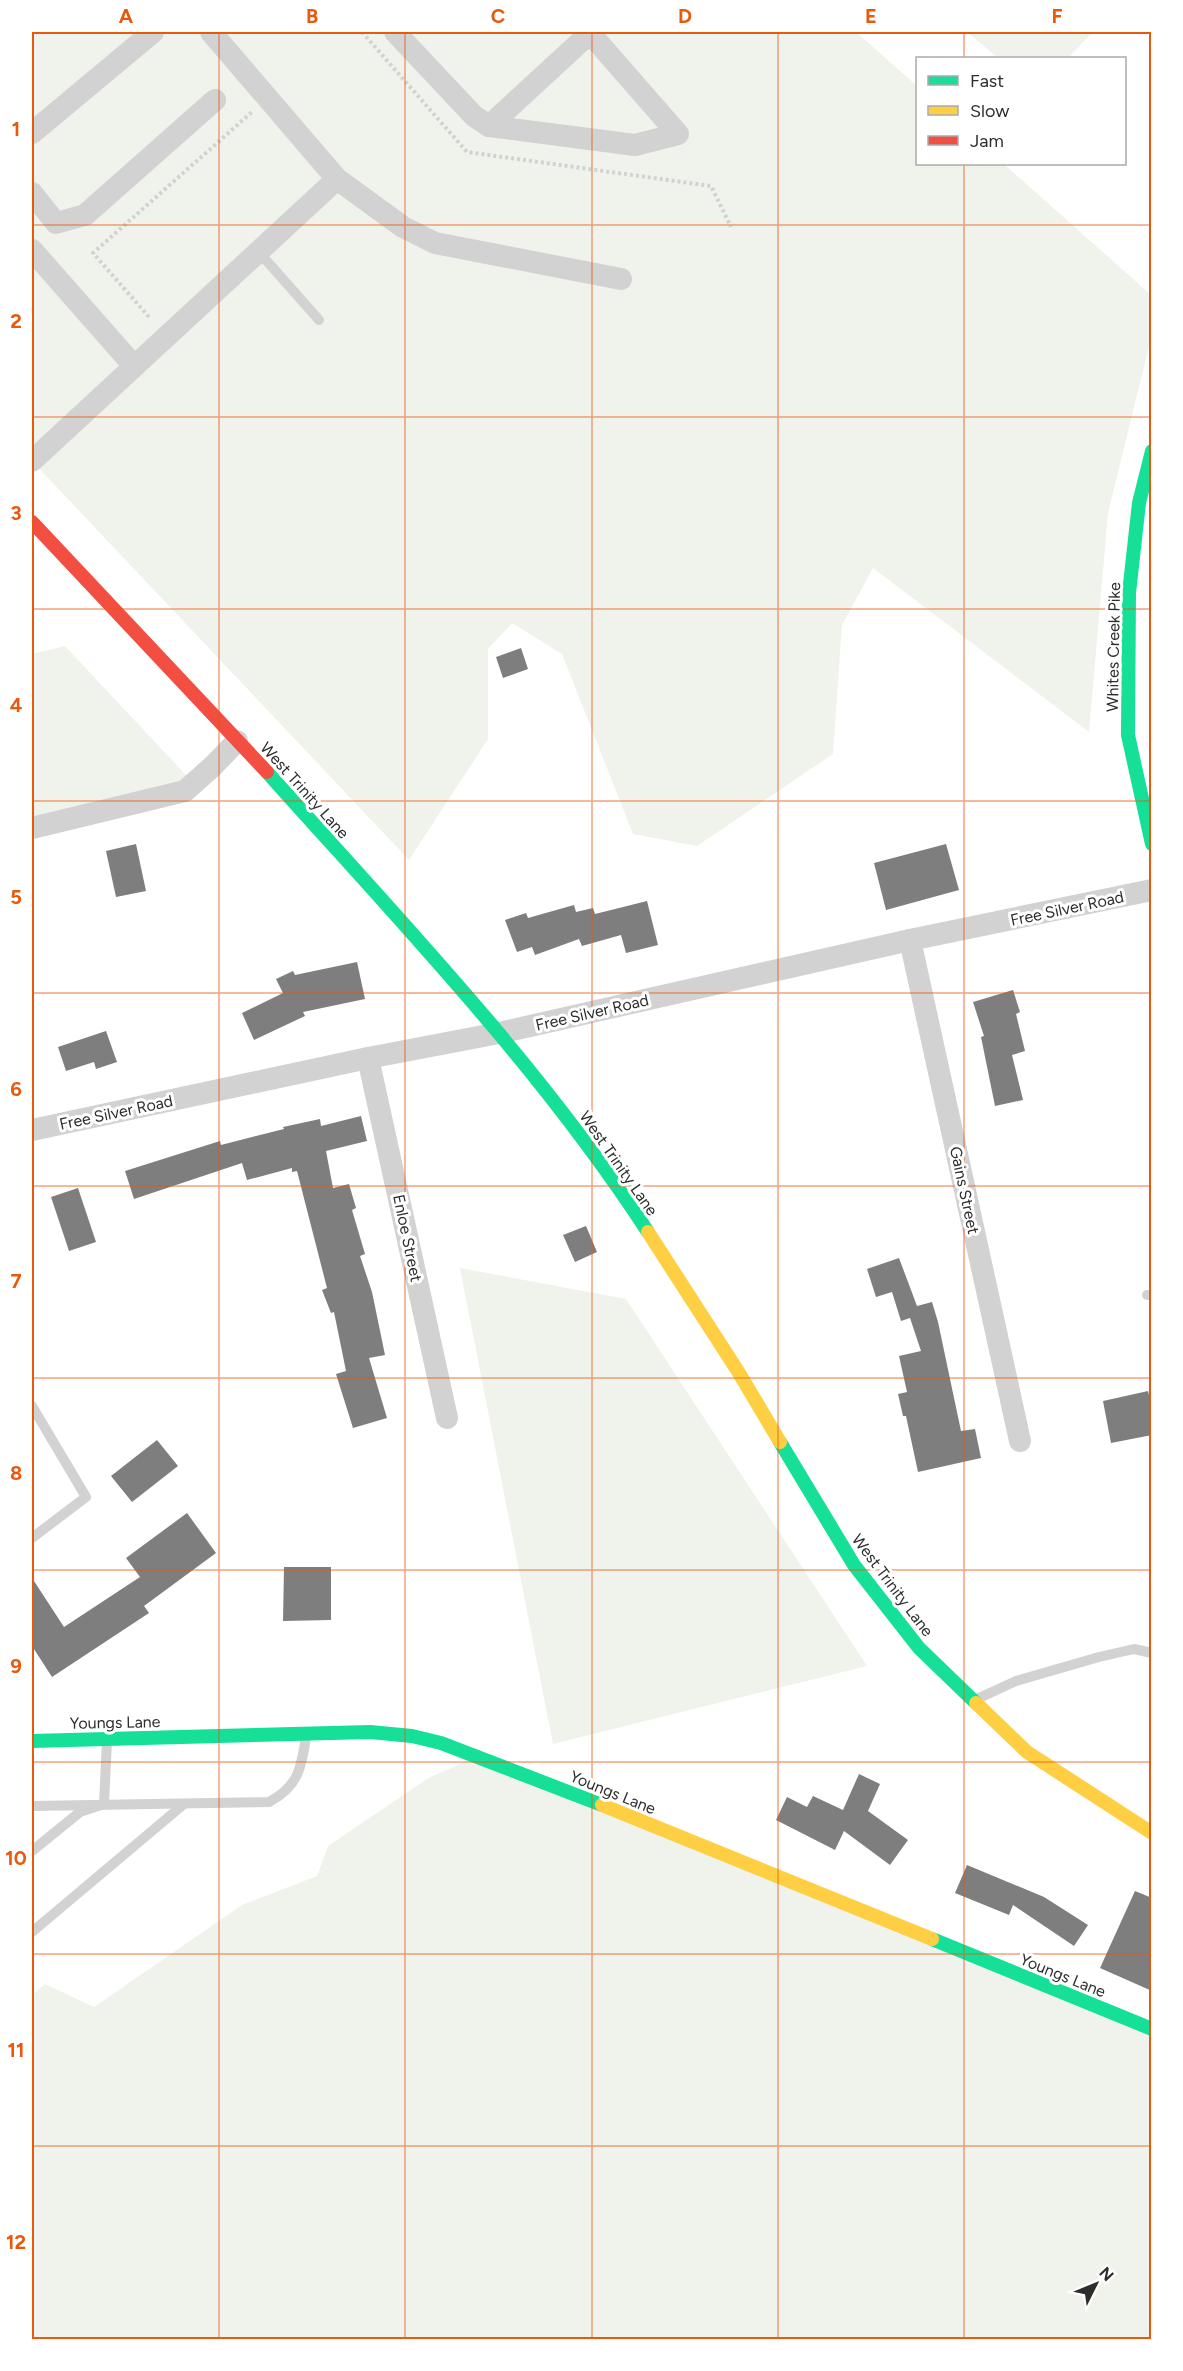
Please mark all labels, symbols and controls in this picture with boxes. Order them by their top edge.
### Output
text: A [119,4,134,28]
text: B [306,4,318,28]
text: C [491,4,505,28]
text: D [678,4,692,28]
text: E [865,4,877,28]
text: F [1051,4,1063,28]
legend [916,57,1126,165]
text: Fast [970,70,1004,92]
text: Slow [970,100,1009,122]
text: 1 [12,117,20,141]
text: Jam [970,130,1004,152]
text: 2 [10,309,22,333]
text: 3 [10,501,22,525]
street label: Whites Creek Pike [1103,582,1124,712]
text: 4 [10,693,23,717]
street label: West Trinity Lane [256,738,353,843]
text: 5 [10,885,22,909]
street label: Free Silver Road [1009,887,1126,930]
street label: Free Silver Road [534,990,651,1035]
text: 6 [10,1077,22,1101]
street label: Free Silver Road [58,1091,175,1134]
street label: West Trinity Lane [575,1107,662,1219]
street label: Gains Street [946,1145,983,1236]
street label: Enloe Street [389,1193,426,1283]
text: 7 [10,1269,22,1293]
text: 8 [10,1461,22,1485]
street label: West Trinity Lane [848,1530,937,1640]
text: 9 [10,1654,22,1678]
street label: Youngs Lane [69,1712,161,1733]
street label: Youngs Lane [567,1767,659,1818]
text: 10 [5,1846,27,1870]
street label: Youngs Lane [1017,1950,1109,2001]
text: 11 [8,2038,24,2062]
text: 12 [6,2230,26,2254]
north arrow [1066,2254,1126,2314]
text: N [1095,2263,1118,2285]

